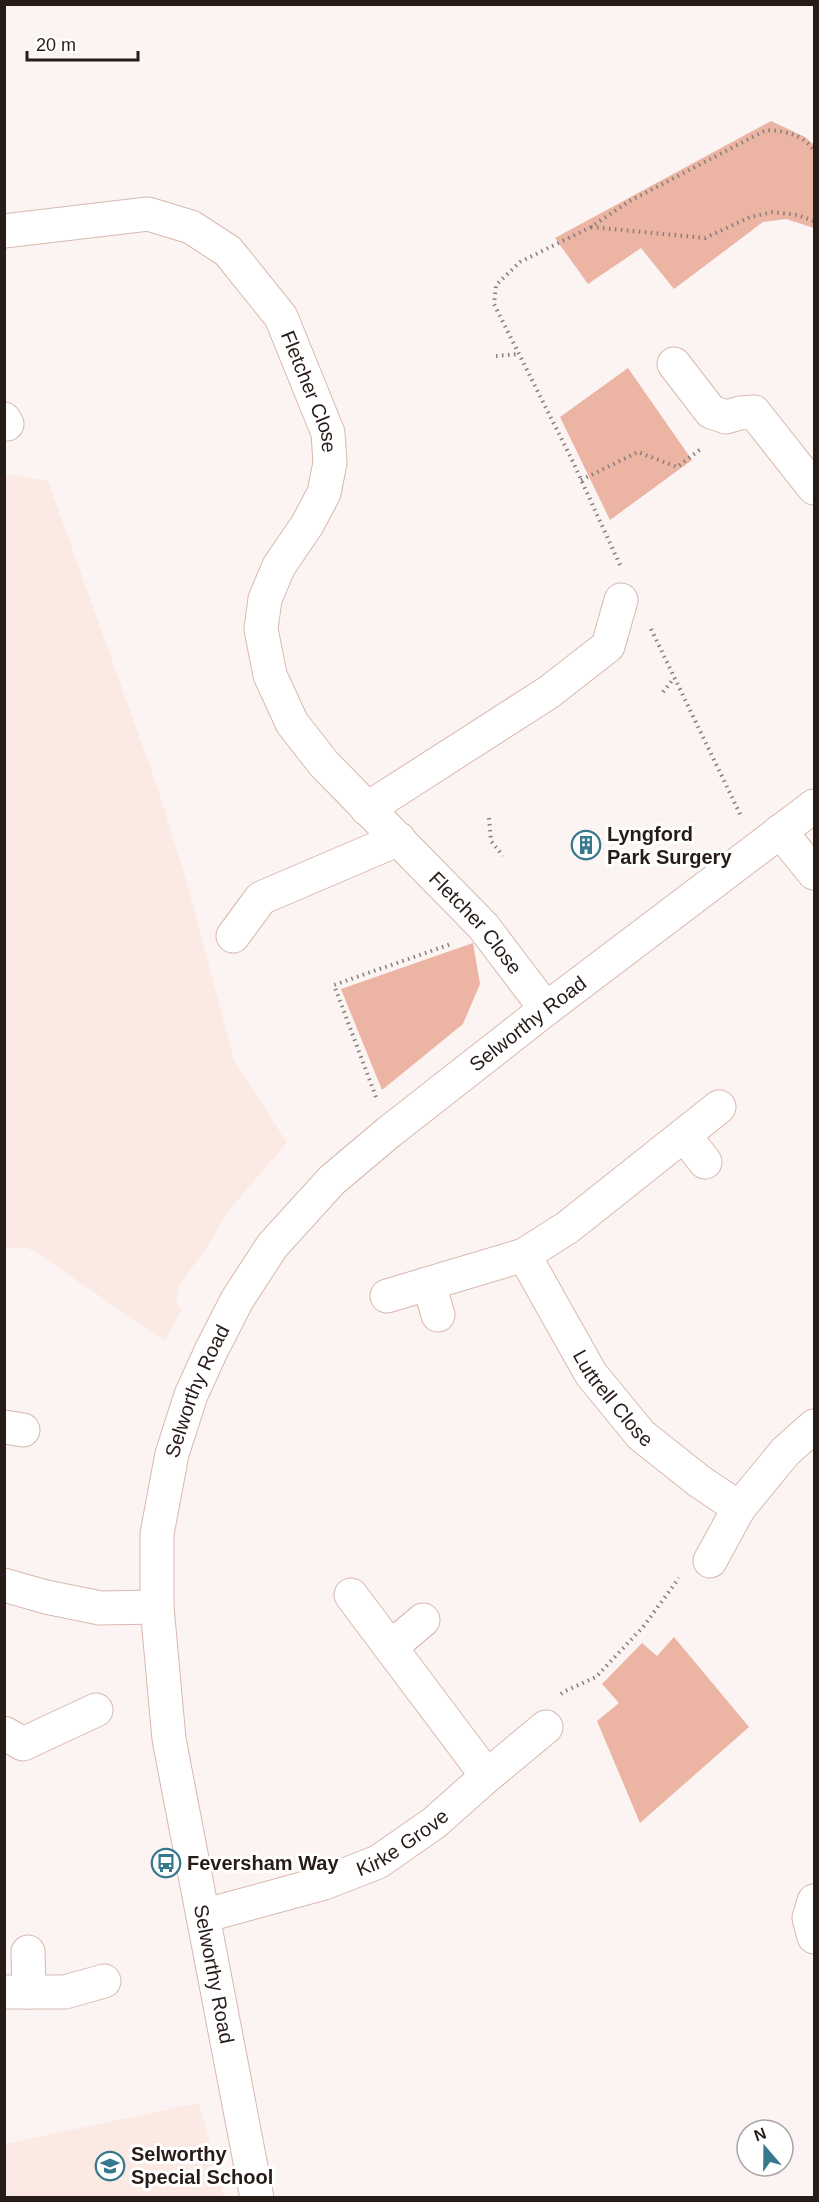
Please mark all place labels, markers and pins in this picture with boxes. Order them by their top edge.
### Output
place label: Lyngford Park Surgery [607,823,732,868]
building icon: Lyngford Park Surgery [570,829,602,861]
bus stop icon: Feversham Way [150,1847,182,1879]
place label: Feversham Way [187,1852,339,1874]
place label: Selworthy Special School [131,2143,273,2188]
school or university icon: Selworthy Special School [94,2150,126,2182]

